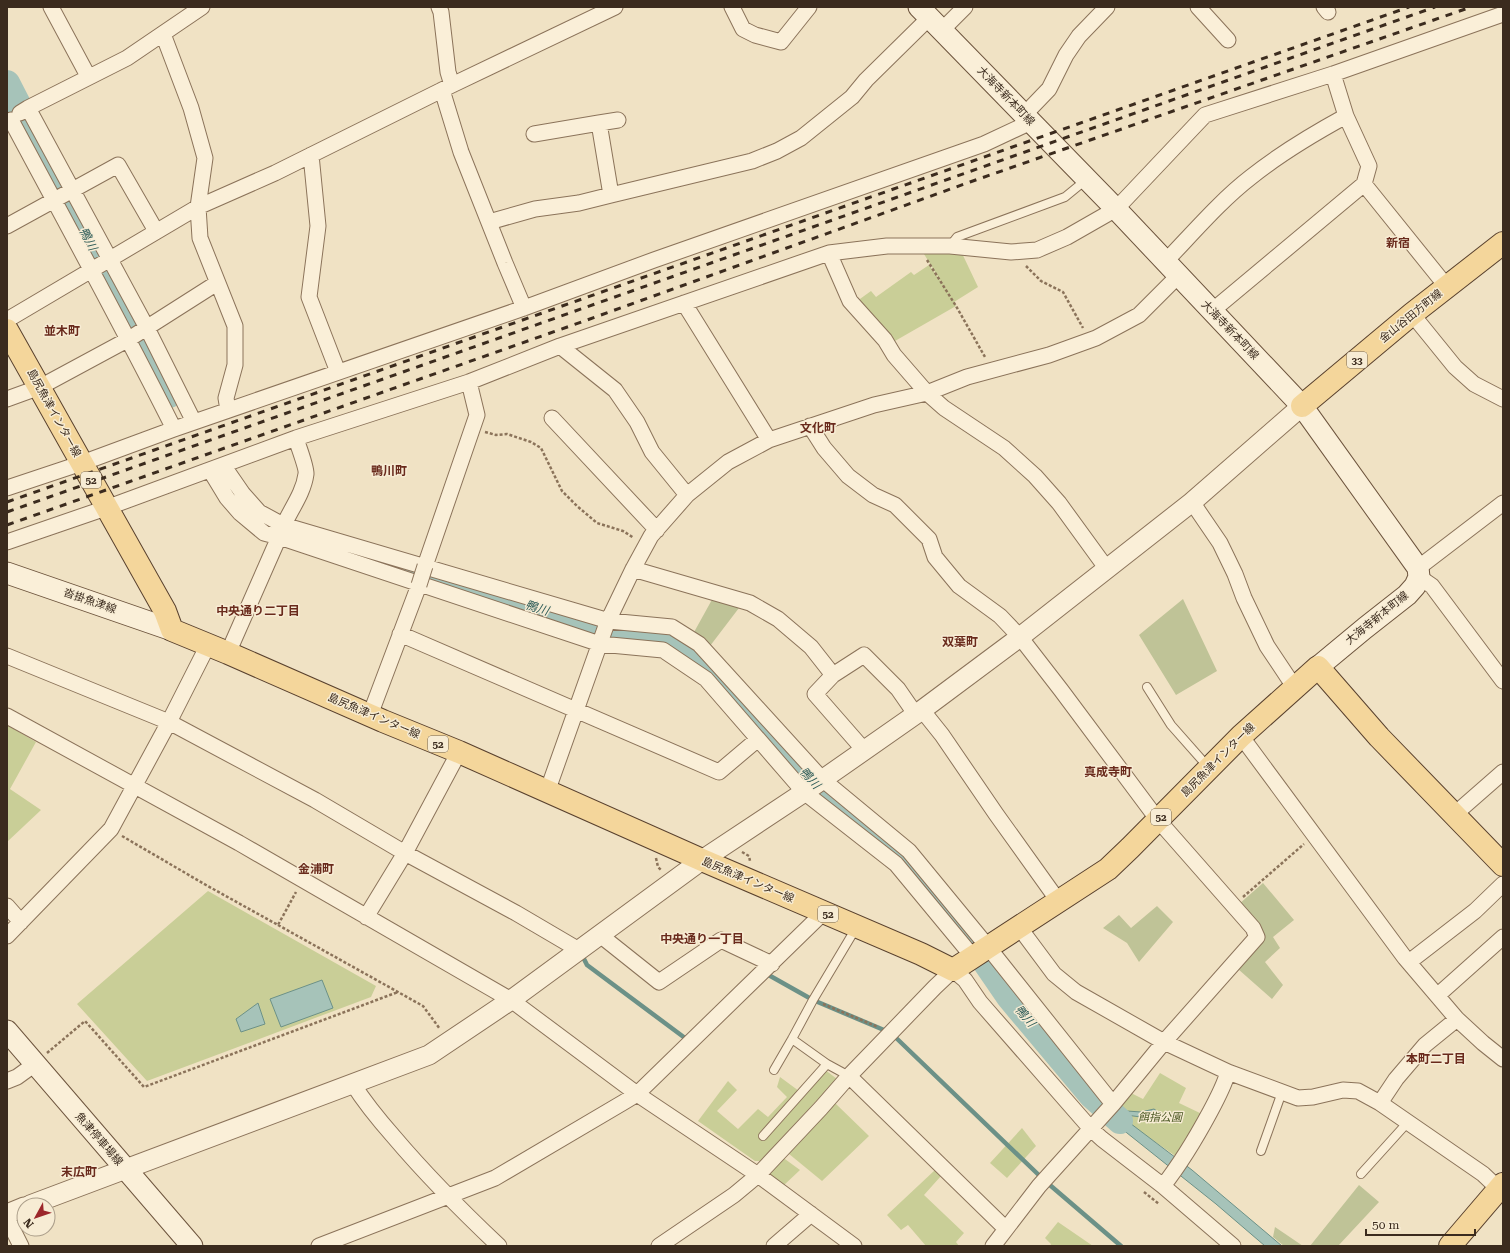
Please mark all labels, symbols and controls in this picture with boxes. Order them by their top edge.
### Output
street label: 大海寺新本町線 [975,64,1037,128]
water label: 鴨川 [76,225,101,255]
district label: 新宿 [1386,236,1410,250]
street label: 金山谷田方町線 [1377,287,1445,345]
street label: 大海寺新本町線 [1199,298,1261,362]
district label: 並木町 [44,324,80,338]
road number: 33 [1347,352,1367,368]
street label: 島尻魚津インター線 [24,367,84,459]
district label: 文化町 [800,421,836,435]
district label: 鴨川町 [371,464,407,478]
road number: 52 [81,472,101,488]
street label: 沓掛魚津線 [62,586,118,616]
street label: 大海寺新本町線 [1343,589,1411,647]
water label: 鴨川 [523,598,552,619]
district label: 中央通り二丁目 [216,604,300,618]
district label: 双葉町 [942,635,978,649]
street label: 島尻魚津インター線 [326,691,422,741]
street label: 島尻魚津インター線 [1178,720,1258,800]
road number: 52 [428,736,448,752]
water label: 鴨川 [797,764,825,793]
district label: 真成寺町 [1084,765,1132,779]
road number: 52 [1151,809,1171,825]
street label: 島尻魚津インター線 [700,855,796,905]
district label: 金浦町 [298,862,334,876]
road number: 52 [818,906,838,922]
district label: 中央通り一丁目 [660,932,744,946]
water label: 鴨川 [1012,1002,1039,1031]
district label: 本町二丁目 [1406,1052,1466,1066]
street label: 魚津停車場線 [72,1110,126,1168]
park label: 餌指公園 [1138,1111,1184,1124]
district label: 末広町 [61,1165,97,1179]
north arrow [16,1197,56,1237]
scale bar [1366,1211,1475,1237]
text: N [21,1215,36,1231]
text: 50 m [1372,1218,1399,1232]

